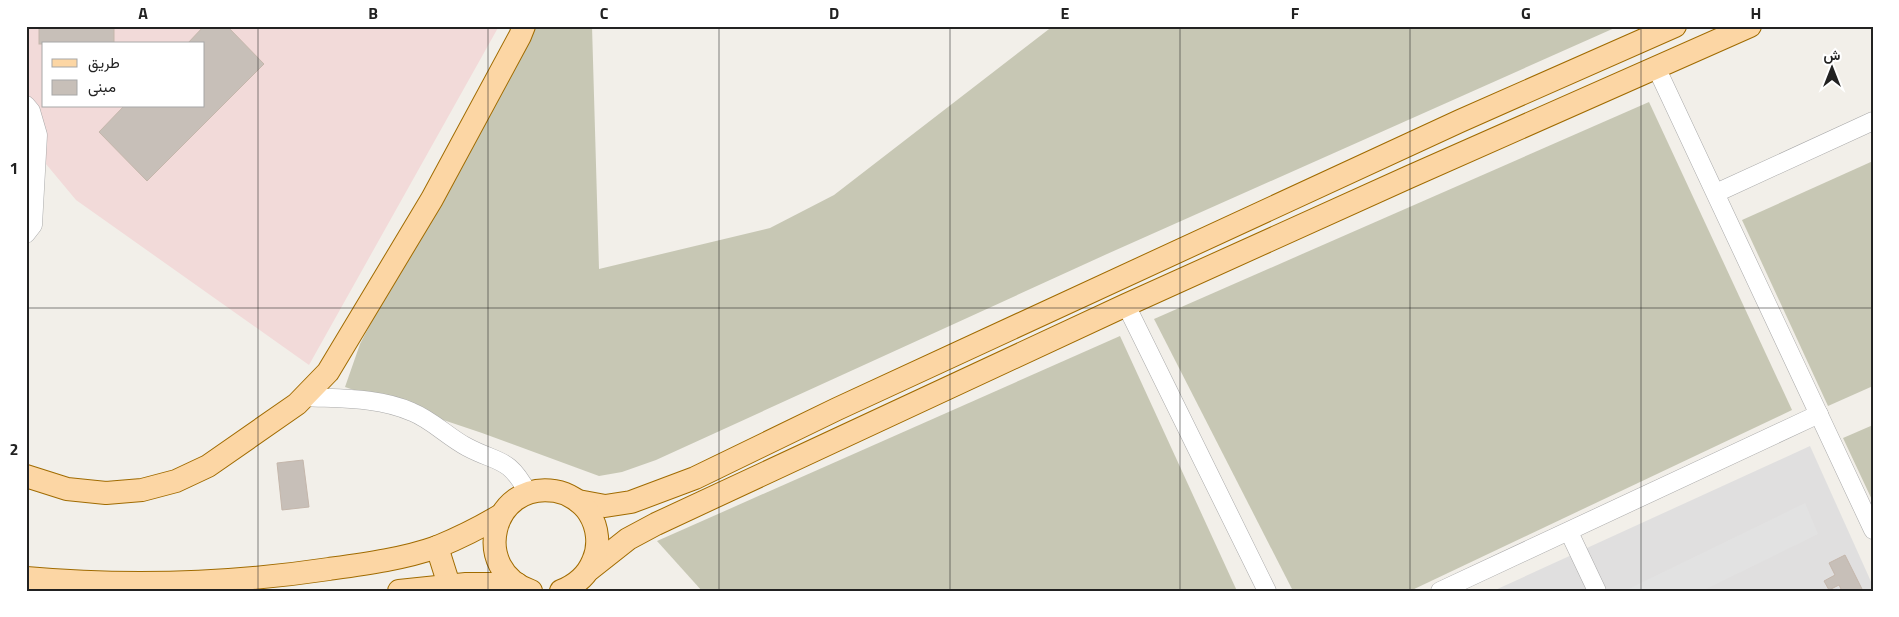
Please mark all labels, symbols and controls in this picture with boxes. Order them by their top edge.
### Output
text: A [138,1,148,25]
text: B [368,1,378,25]
text: C [600,1,609,25]
text: D [829,1,839,25]
text: E [1061,1,1070,25]
text: F [1291,1,1300,25]
text: G [1521,1,1531,25]
text: H [1751,1,1761,25]
legend [42,42,205,108]
north arrow [1806,42,1856,92]
text: ش [1824,44,1841,65]
text: طريق [88,51,120,74]
text: مبنى [88,75,116,98]
text: 1 [10,156,18,180]
text: 2 [10,437,18,461]

